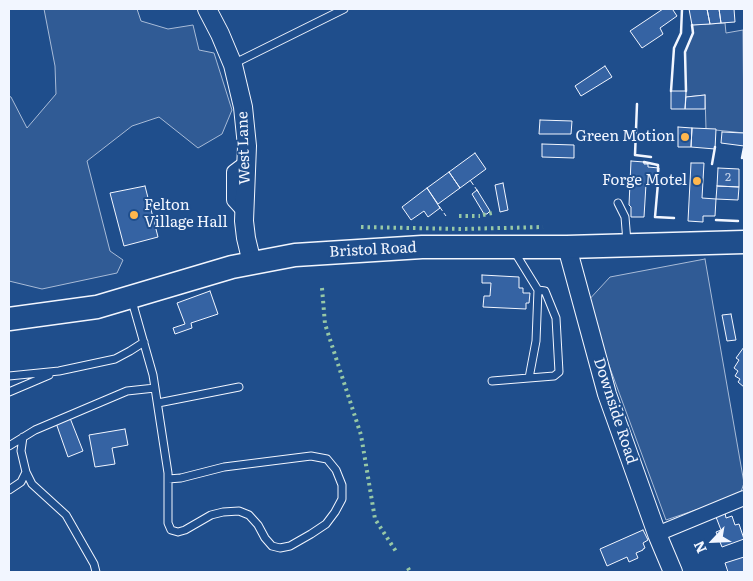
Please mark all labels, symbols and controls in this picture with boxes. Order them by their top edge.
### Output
street label: West Lane [234,111,254,185]
place label: Green Motion [576,128,675,146]
marker: Green Motion [679,131,691,143]
house number: 2 [725,170,731,184]
place label: Forge Motel [602,172,687,190]
marker: Forge Motel [691,175,703,187]
place label: Felton Village Hall [144,197,228,232]
marker: Felton Village Hall [128,209,140,221]
street label: Bristol Road [329,239,417,261]
street label: Downside Road [589,356,641,466]
north arrow [688,516,738,566]
text: N [688,538,711,557]

